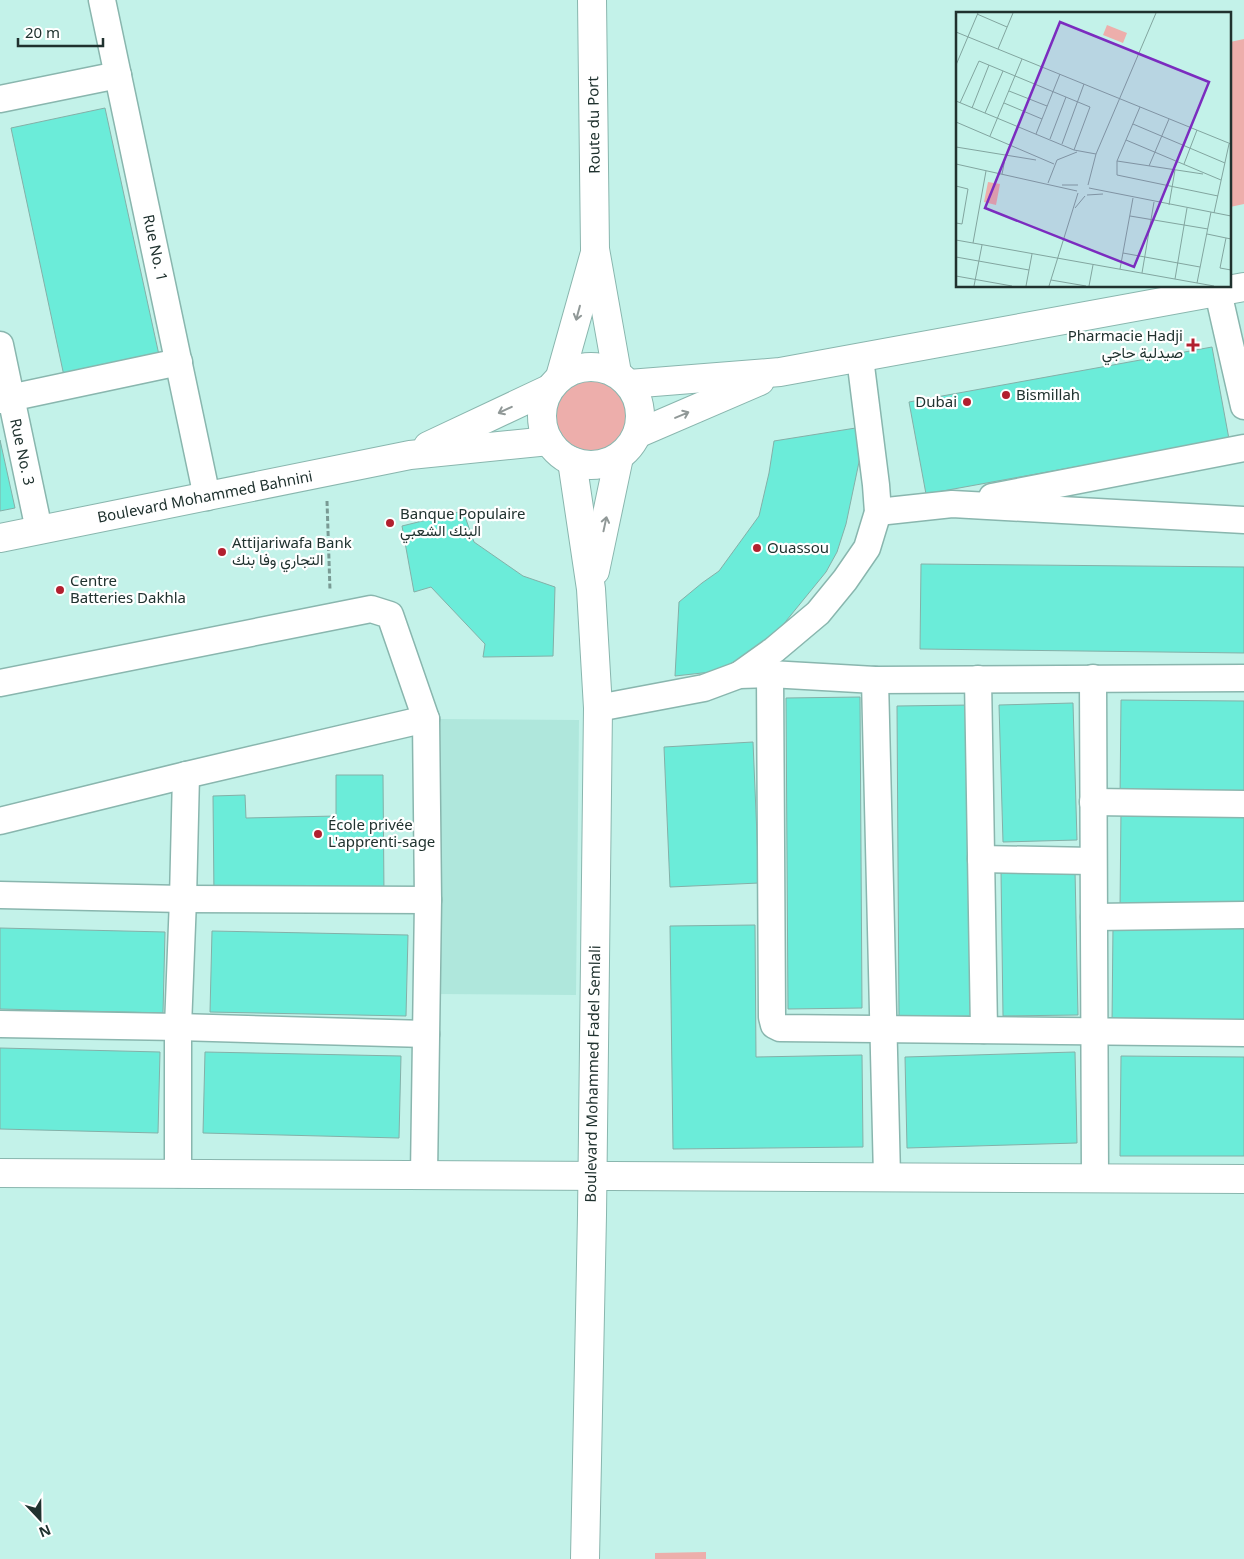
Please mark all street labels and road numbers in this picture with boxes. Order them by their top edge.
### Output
street label: Route du Port [582,75,604,174]
street label: Rue No. 1 [139,212,173,283]
street label: Rue No. 3 [6,416,40,487]
street label: Boulevard Mohammed Bahnini [95,465,314,527]
street label: Boulevard Mohammed Fadel Semlali [580,945,604,1203]

